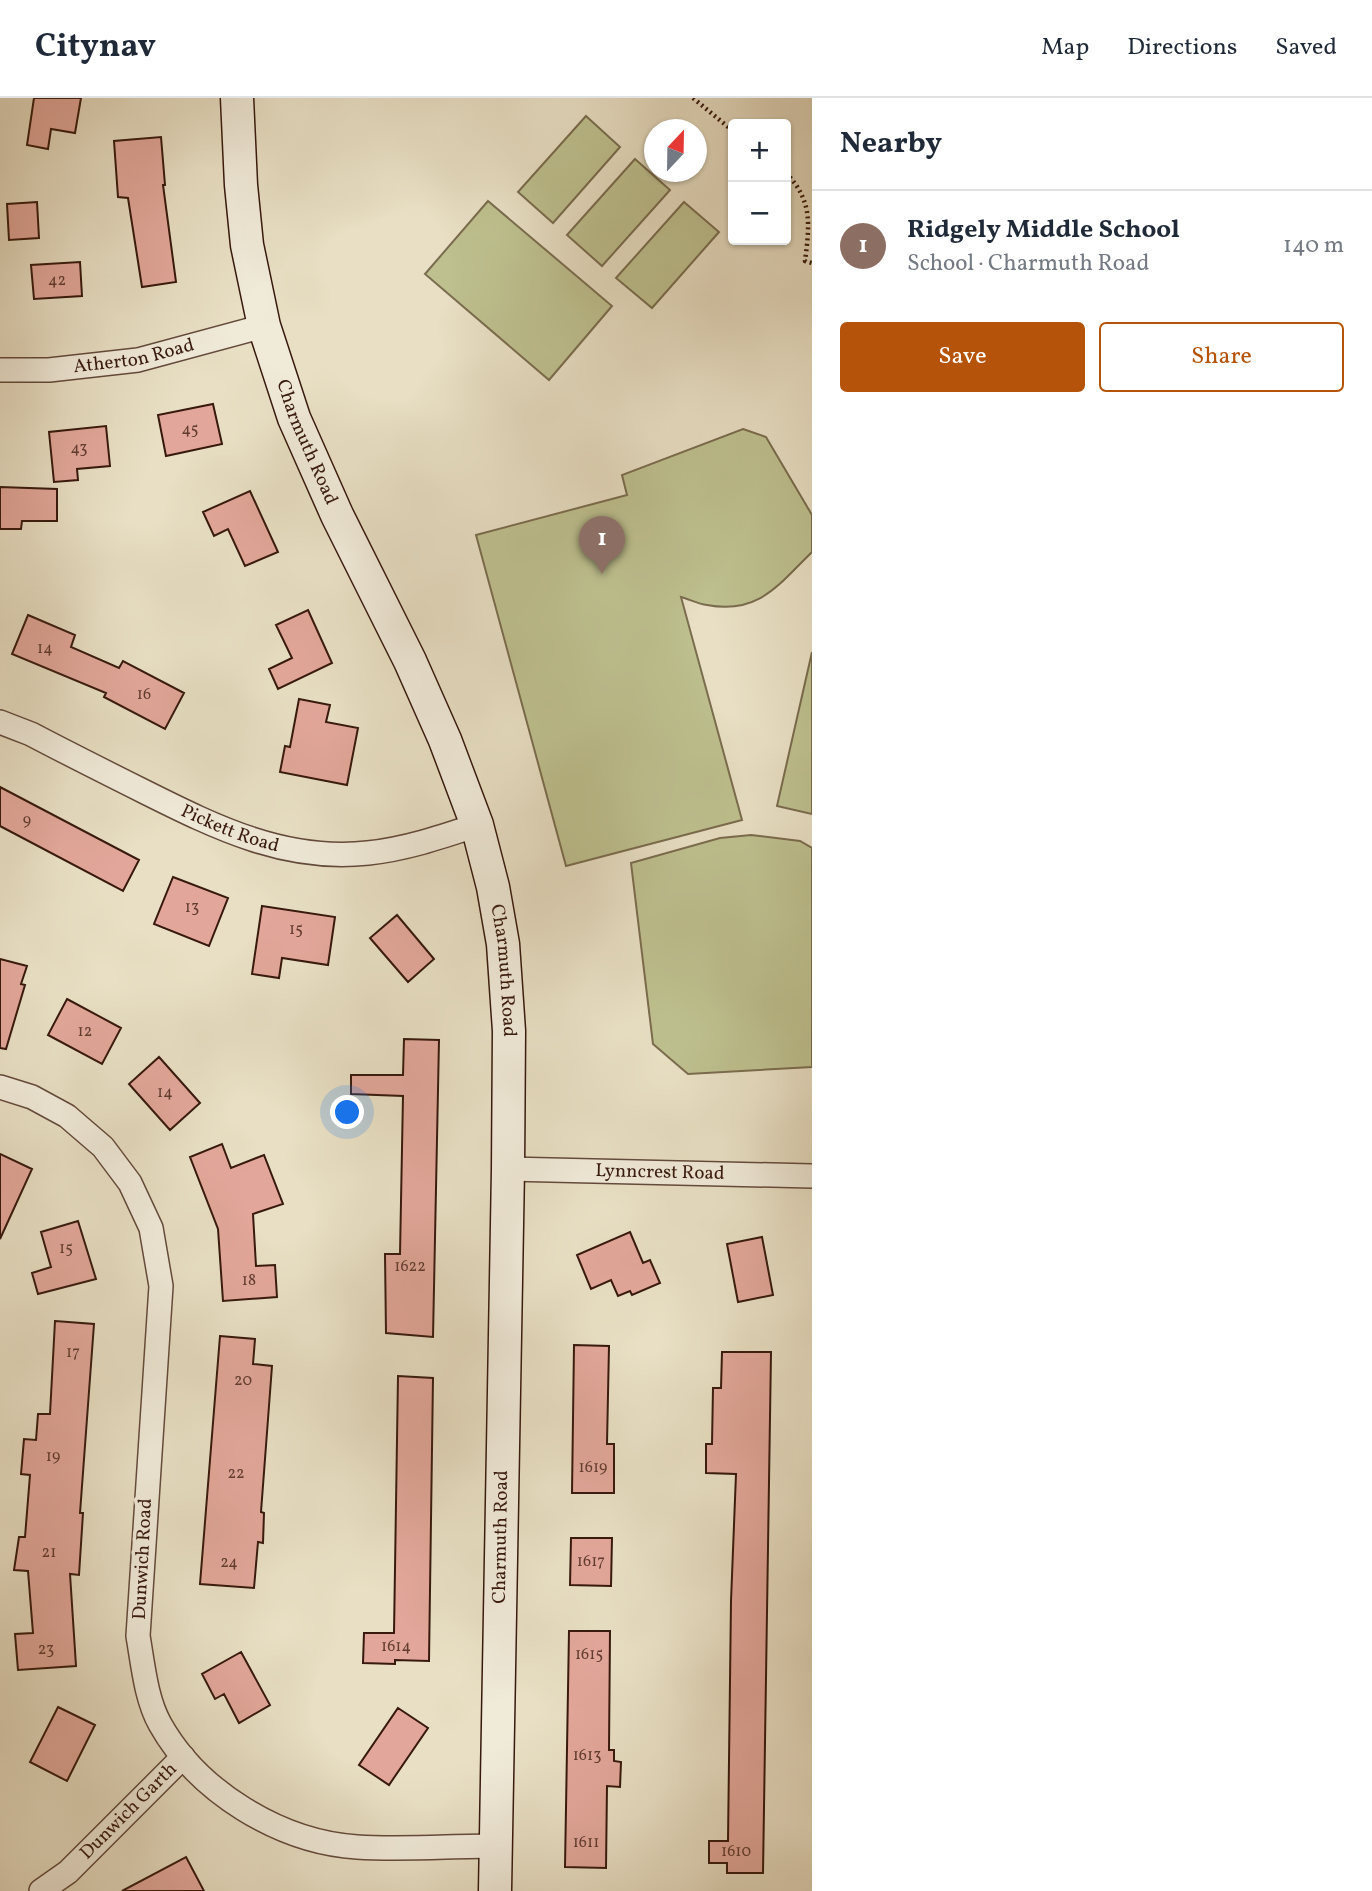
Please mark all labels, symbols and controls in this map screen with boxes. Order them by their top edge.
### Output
text: Citynav [35,25,156,71]
text: Map [1041,31,1089,65]
text: Directions [1127,31,1237,65]
text: Saved [1275,31,1337,65]
north arrow [644,119,707,182]
map controls [728,119,791,245]
button: + [728,119,791,182]
text: Nearby [840,123,942,165]
button: − [728,182,791,245]
text: Ridgely Middle School [907,212,1180,248]
text: 1 [858,230,868,262]
text: 140 m [1283,230,1344,262]
text: School · Charmuth Road [907,248,1149,280]
house number: 42 [48,270,66,292]
button: Save [840,322,1085,392]
button: Share [1099,322,1344,392]
street label: Atherton Road [72,332,197,380]
street label: Charmuth Road [269,376,344,509]
house number: 45 [182,419,198,441]
house number: 43 [70,438,88,460]
pin: 1 [579,516,625,574]
house number: 14 [37,638,53,660]
house number: 16 [137,684,151,706]
street label: Pickett Road [176,798,282,859]
house number: 9 [23,810,31,832]
house number: 13 [185,897,199,919]
street label: Charmuth Road [483,902,522,1037]
house number: 15 [289,919,303,941]
house number: 12 [78,1021,92,1043]
house number: 14 [157,1082,173,1104]
your location [330,1095,364,1129]
street label: Lynncrest Road [595,1158,725,1187]
house number: 15 [59,1238,73,1260]
house number: 1622 [394,1256,426,1278]
house number: 18 [242,1270,256,1292]
house number: 17 [66,1342,80,1364]
house number: 20 [234,1370,252,1392]
house number: 19 [46,1446,60,1468]
house number: 1619 [579,1457,607,1479]
house number: 22 [227,1463,245,1485]
street label: Charmuth Road [487,1470,515,1604]
street label: Dunwich Road [127,1498,159,1620]
house number: 21 [42,1542,56,1564]
house number: 1617 [577,1551,605,1573]
house number: 24 [220,1552,238,1574]
house number: 1614 [381,1636,411,1658]
house number: 23 [38,1639,54,1661]
house number: 1615 [575,1644,603,1666]
house number: 1613 [573,1745,601,1767]
street label: Dunwich Garth [74,1757,183,1866]
house number: 1611 [573,1832,599,1854]
house number: 1610 [721,1841,751,1863]

